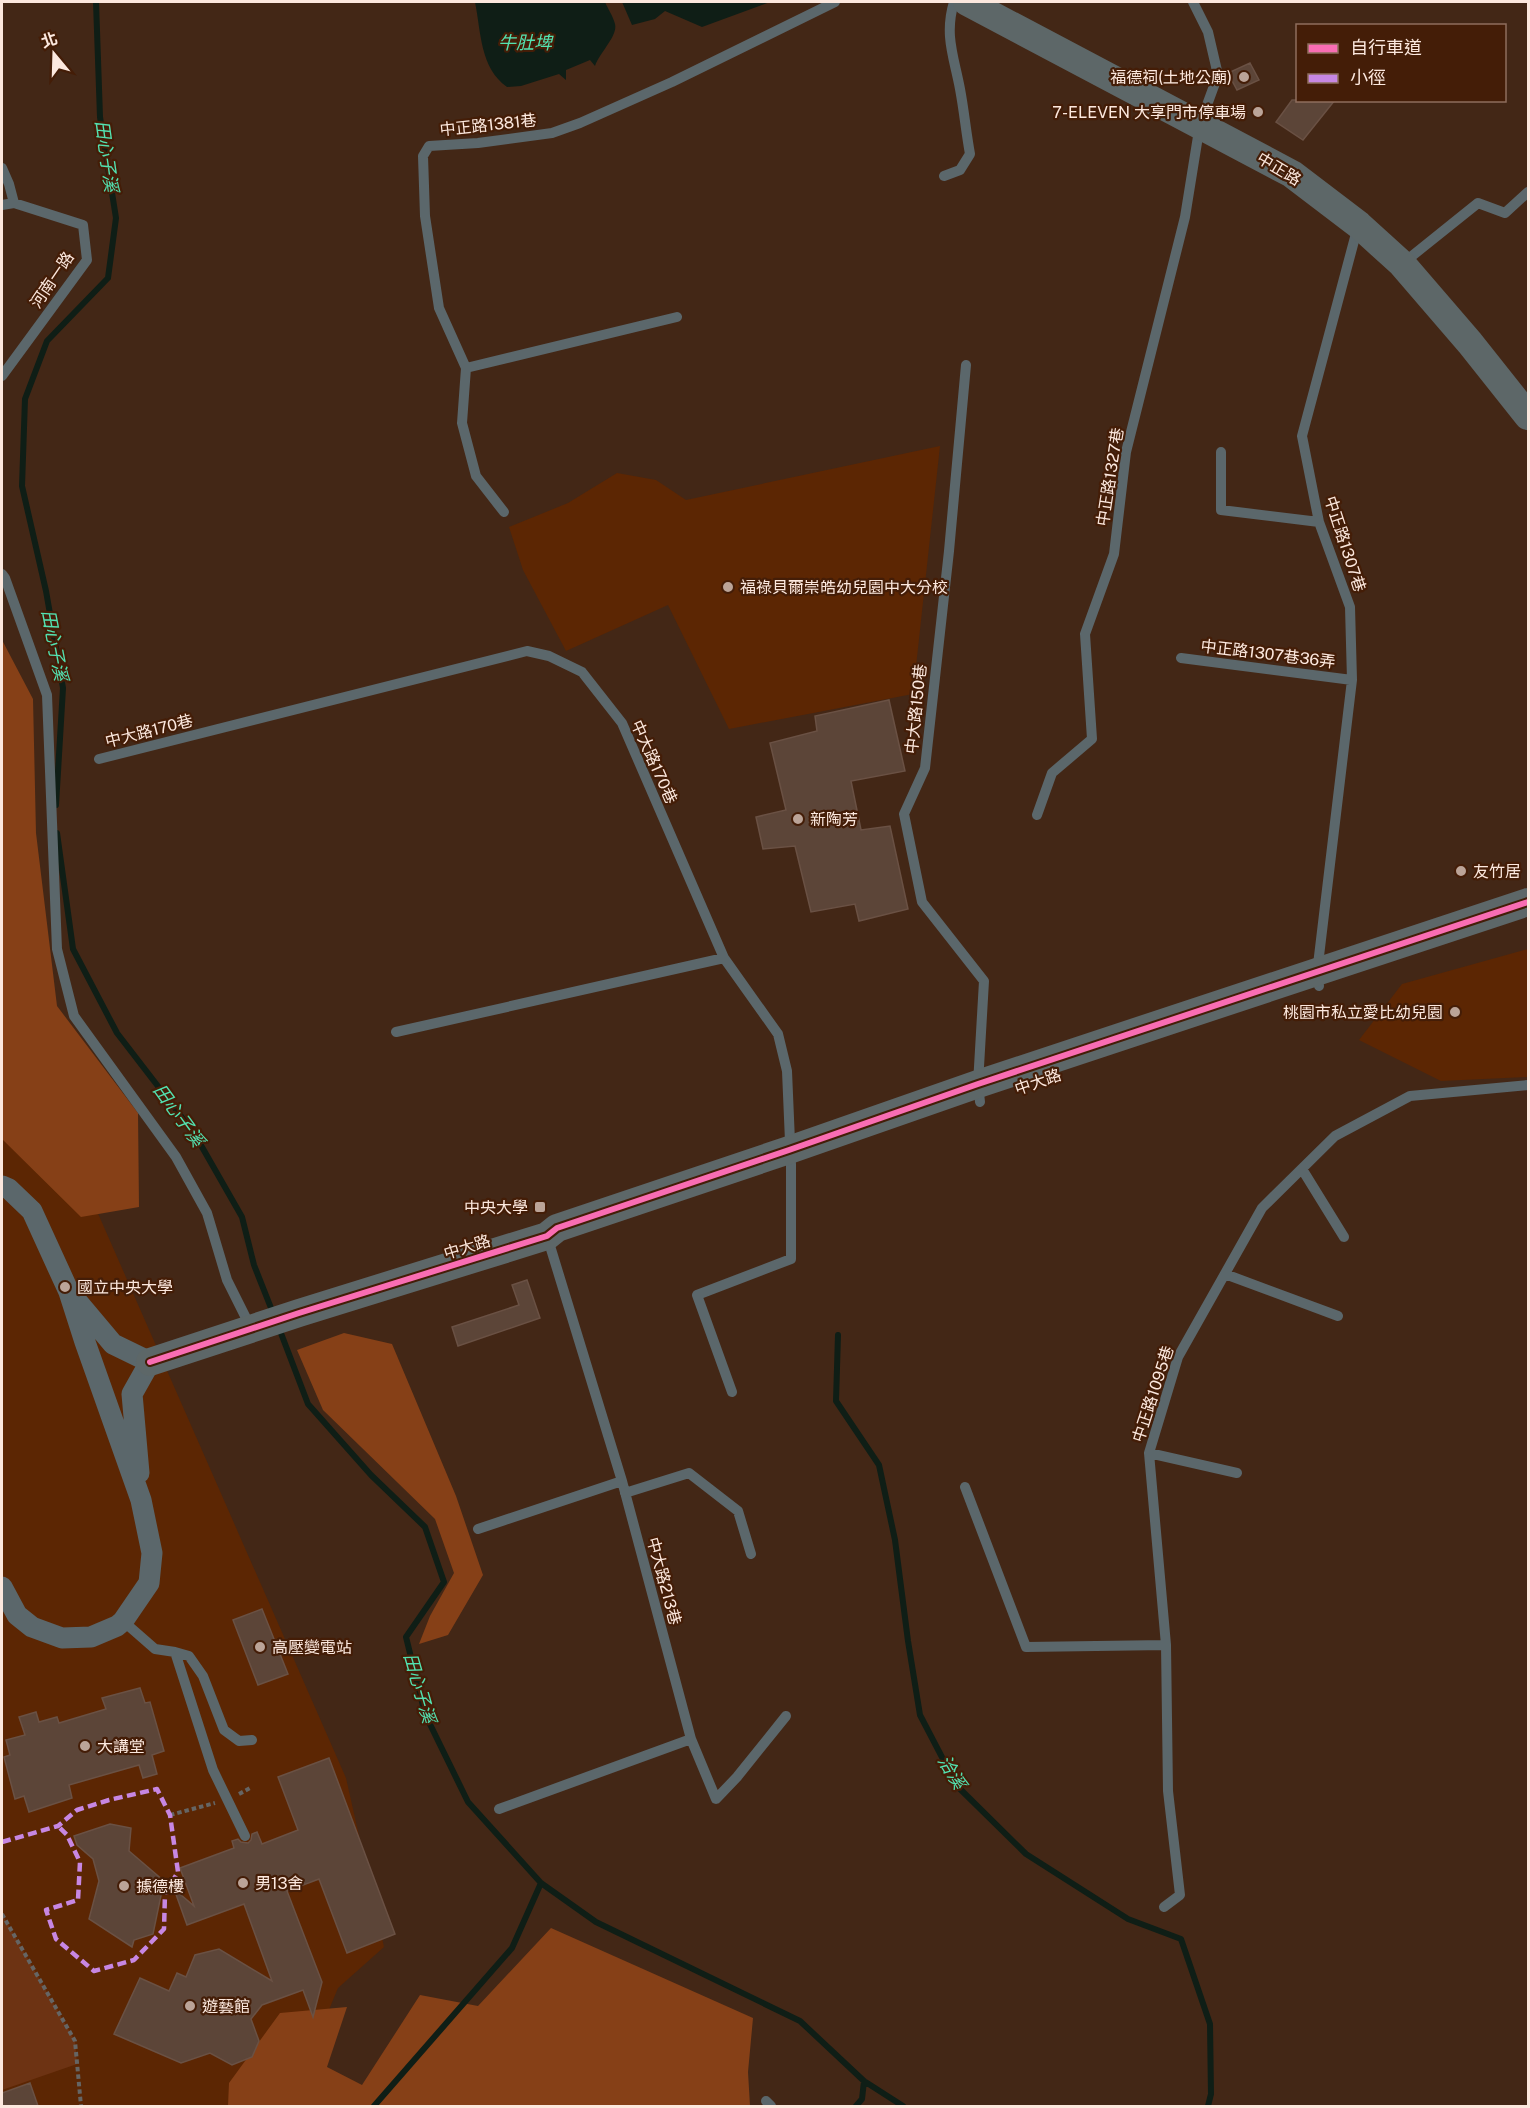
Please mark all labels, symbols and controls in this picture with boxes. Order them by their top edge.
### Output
north arrow [24,24,84,84]
legend [1296,24,1506,102]
text: 北 [39,29,60,52]
water label: 牛肚埤 [498,32,554,53]
text: 自行車道 [1350,37,1422,58]
text: 小徑 [1350,67,1386,88]
place label: 福德祠(土地公廟) [1110,68,1232,87]
marker: 福德祠(土地公廟) [1237,70,1251,84]
place label: 7-ELEVEN 大享門市停車場 [1052,103,1246,122]
marker: 7-ELEVEN 大享門市停車場 [1251,105,1265,119]
street label: 中正路1381巷 [439,110,537,140]
water label: 田心子溪 [92,119,123,196]
street label: 中正路 [1254,148,1304,190]
street label: 河南一路 [26,248,78,312]
street label: 中正路1327巷 [1093,426,1127,528]
street label: 中正路1307巷 [1321,494,1369,594]
place label: 福祿貝爾崇皓幼兒園中大分校 [740,578,948,597]
marker: 福祿貝爾崇皓幼兒園中大分校 [721,580,735,594]
water label: 田心子溪 [38,608,73,685]
street label: 中正路1307巷36弄 [1200,636,1336,672]
street label: 中大路150巷 [902,663,930,755]
street label: 中大路170巷 [103,711,195,751]
street label: 中大路170巷 [627,717,681,807]
place label: 新陶芳 [810,810,858,829]
marker: 新陶芳 [791,812,805,826]
place label: 友竹居 [1473,862,1521,881]
marker: 友竹居 [1454,864,1468,878]
place label: 桃園市私立愛比幼兒園 [1283,1003,1443,1022]
marker: 桃園市私立愛比幼兒園 [1448,1005,1462,1019]
street label: 中大路 [1012,1065,1064,1099]
water label: 田心子溪 [149,1080,210,1153]
place label: 中央大學 [464,1198,528,1217]
marker: 中央大學 [533,1200,547,1214]
street label: 中大路 [441,1231,493,1263]
place label: 國立中央大學 [77,1278,173,1297]
marker: 國立中央大學 [58,1280,72,1294]
street label: 中正路1095巷 [1128,1343,1178,1445]
street label: 中大路213巷 [643,1535,685,1627]
place label: 高壓變電站 [272,1638,352,1657]
marker: 高壓變電站 [253,1640,267,1654]
water label: 田心子溪 [400,1651,441,1728]
place label: 大講堂 [97,1737,145,1756]
marker: 大講堂 [78,1739,92,1753]
water label: 洽溪 [934,1751,972,1795]
place label: 男13舍 [255,1874,304,1893]
marker: 男13舍 [236,1876,250,1890]
place label: 據德樓 [136,1877,184,1896]
marker: 據德樓 [117,1879,131,1893]
place label: 遊藝館 [202,1997,250,2016]
marker: 遊藝館 [183,1999,197,2013]

